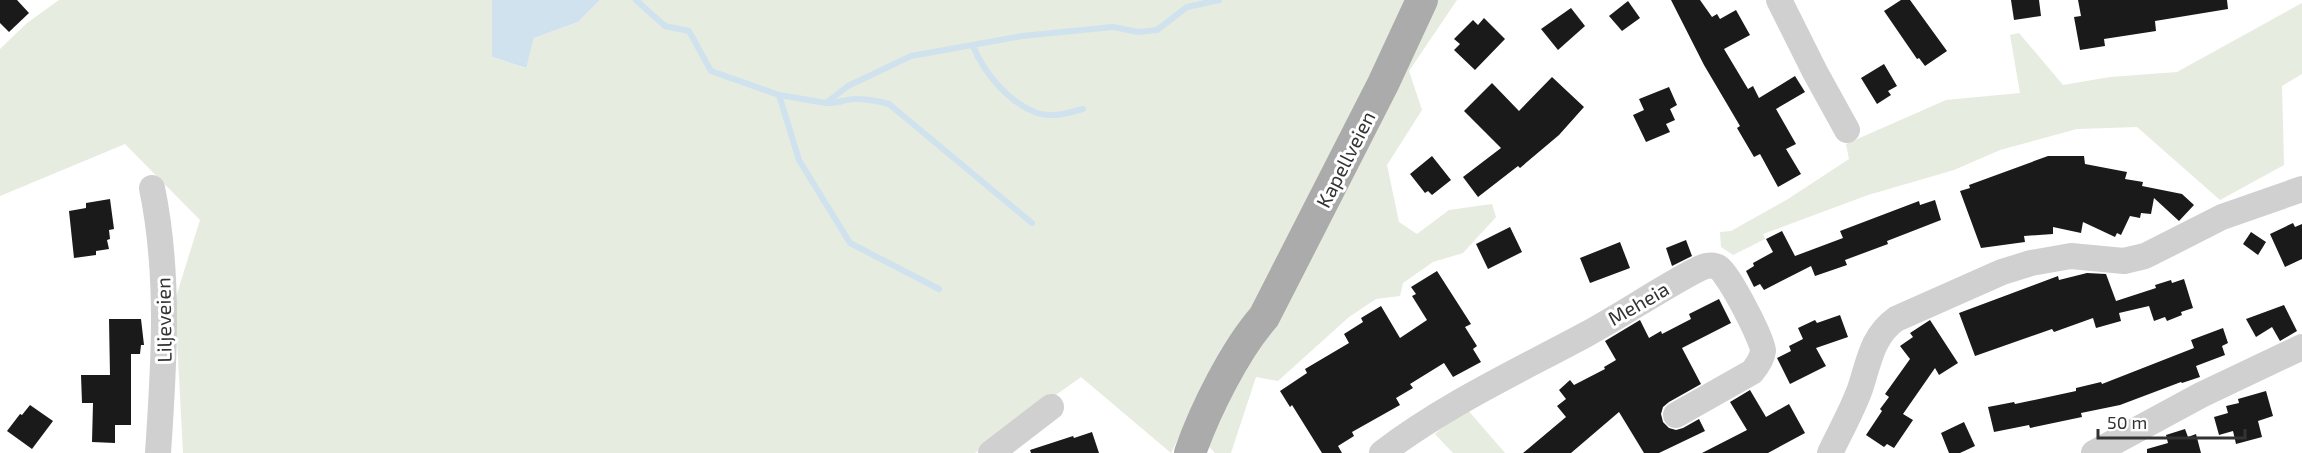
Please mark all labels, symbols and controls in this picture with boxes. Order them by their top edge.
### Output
street label: Kapellveien [1310,107,1380,211]
street label: Meheia [1603,276,1673,330]
street label: Liljeveien [150,277,176,363]
scale bar [2098,402,2245,440]
text: 50 m [2107,411,2147,433]

